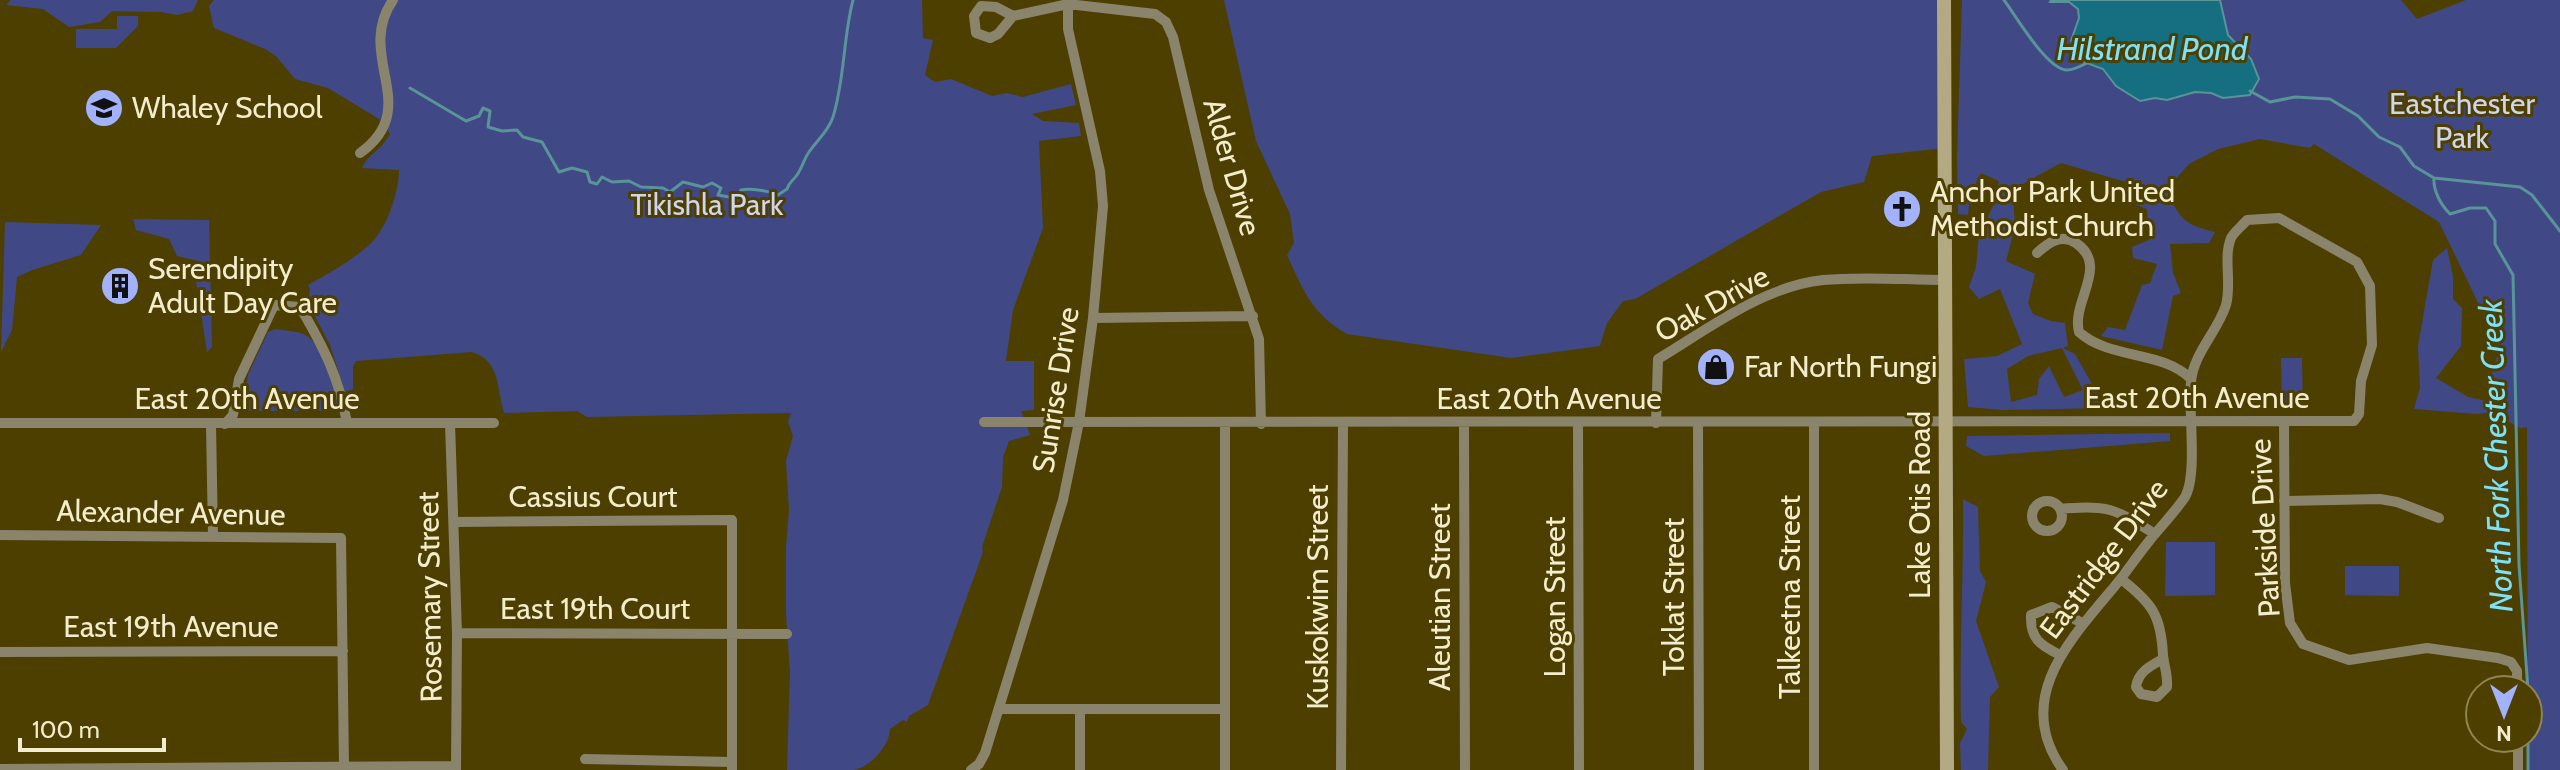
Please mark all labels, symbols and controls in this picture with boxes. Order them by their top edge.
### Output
water label: Hilstrand Pond [2056,29,2249,68]
park label: Eastchester Park [2389,85,2535,156]
school or university icon: Whaley School [83,87,125,129]
place label: Whaley School [132,89,323,126]
street label: Alder Drive [1195,94,1270,240]
place label: Anchor Park United Methodist Church [1930,173,2175,244]
park label: Tikishla Park [631,186,784,223]
church icon: Anchor Park United Methodist Church [1881,188,1923,230]
place label: Serendipity Adult Day Care [148,250,337,321]
street label: Oak Drive [1648,257,1775,350]
building icon: Serendipity Adult Day Care [99,265,141,307]
water label: North Fork Chester Creek [2471,298,2520,613]
street label: Sunrise Drive [1024,304,1087,476]
shop icon: Far North Fungi [1695,346,1737,388]
place label: Far North Fungi [1744,348,1937,385]
street label: East 20th Avenue [2084,379,2310,416]
street label: East 20th Avenue [134,380,360,417]
street label: East 20th Avenue [1436,380,1662,417]
street label: Lake Otis Road [1901,411,1938,599]
street label: Parkside Drive [2241,438,2288,618]
street label: Eastridge Drive [2032,472,2176,646]
street label: Cassius Court [509,478,677,515]
street label: Kuskokwim Street [1299,484,1336,710]
street label: Rosemary Street [409,491,450,703]
street label: Alexander Avenue [56,492,286,533]
street label: Talkeetna Street [1771,495,1808,699]
street label: Aleutian Street [1421,503,1458,691]
street label: Logan Street [1536,516,1573,678]
street label: Toklat Street [1655,518,1692,676]
street label: East 19th Court [500,590,690,627]
street label: East 19th Avenue [63,608,279,645]
north arrow [2464,674,2544,754]
scale bar [20,702,164,752]
text: 100 m [32,715,100,744]
text: N [2496,720,2512,747]

